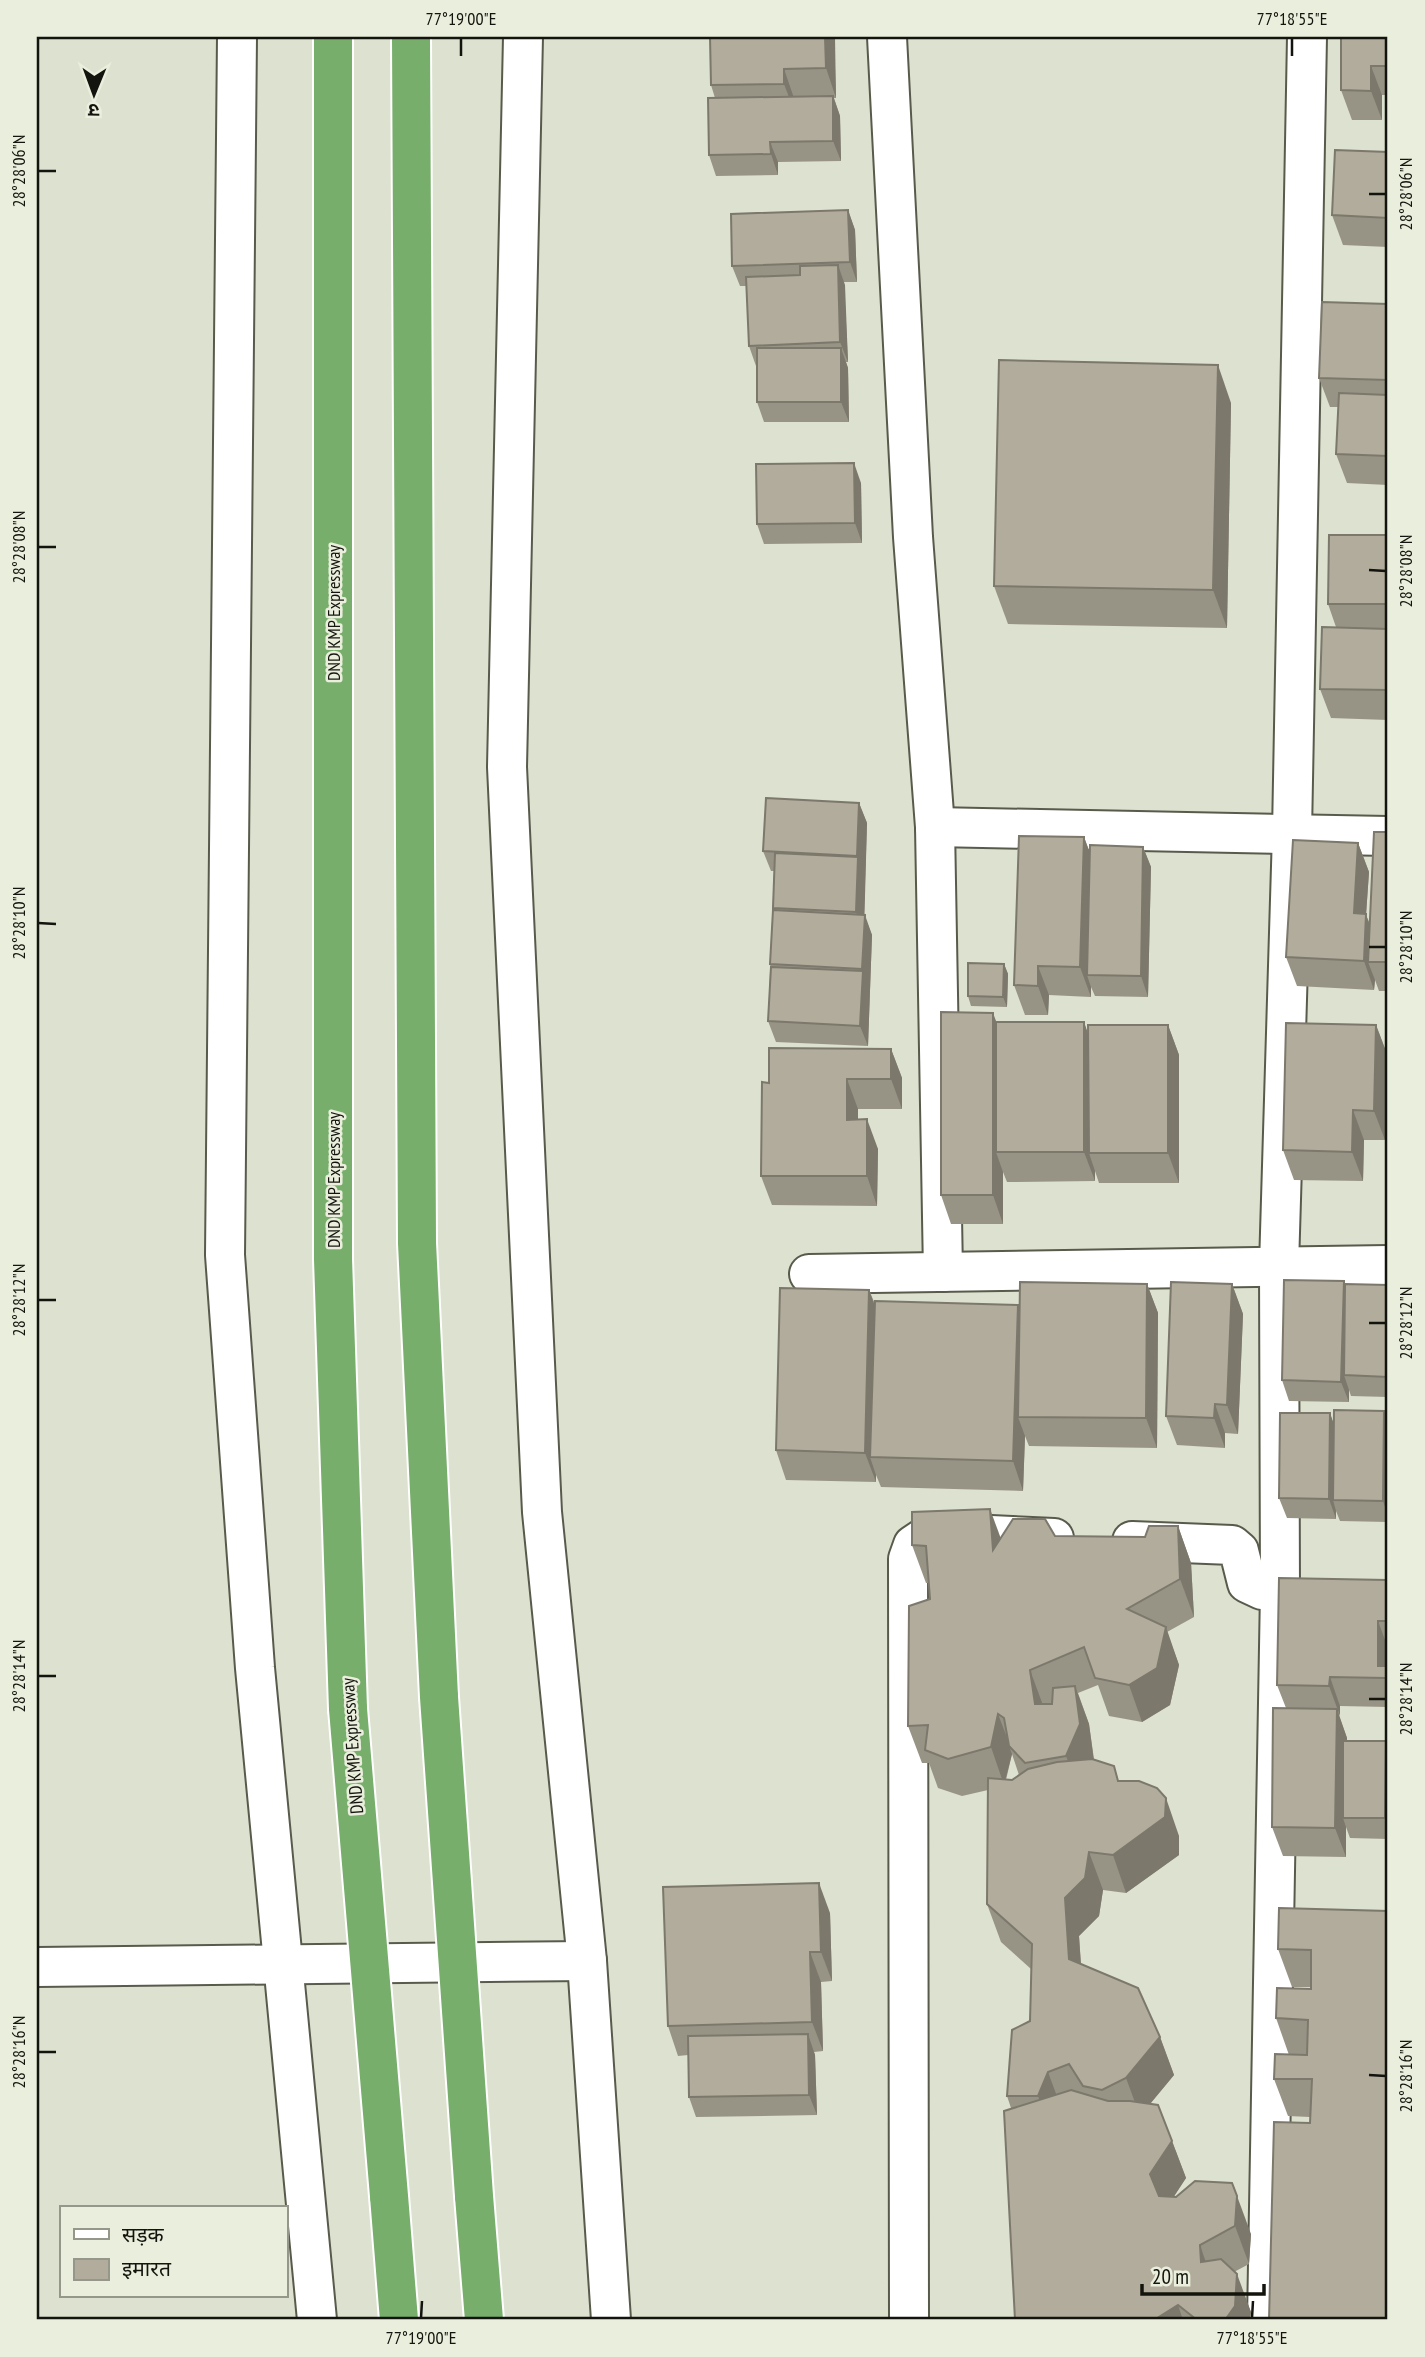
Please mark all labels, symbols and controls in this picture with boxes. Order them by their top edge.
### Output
text: 77°19'00"E [426,7,496,30]
text: 77°18'55"E [1257,7,1327,30]
north arrow [60,60,130,130]
text: उ [87,99,99,123]
text: 28°28'06"N [7,135,30,207]
text: 28°28'06"N [1394,158,1417,230]
text: 28°28'08"N [7,511,30,583]
text: 28°28'08"N [1394,535,1417,607]
street label: DND KMP Expressway [322,545,345,681]
text: 28°28'10"N [7,887,30,959]
text: 28°28'10"N [1394,911,1417,983]
street label: DND KMP Expressway [322,1112,345,1248]
text: 28°28'12"N [7,1264,30,1336]
text: 28°28'12"N [1394,1287,1417,1359]
text: 28°28'14"N [7,1640,30,1712]
text: 28°28'14"N [1394,1663,1417,1735]
street label: DND KMP Expressway [336,1677,368,1815]
text: 28°28'16"N [7,2016,30,2088]
text: 28°28'16"N [1394,2040,1417,2112]
legend [60,2206,287,2298]
text: सड़क [122,2221,164,2248]
scale bar [1142,2252,1264,2296]
text: इमारत [122,2255,172,2282]
text: 20 m [1152,2263,1189,2290]
text: 77°19'00"E [386,2326,456,2349]
text: 77°18'55"E [1217,2326,1287,2349]

